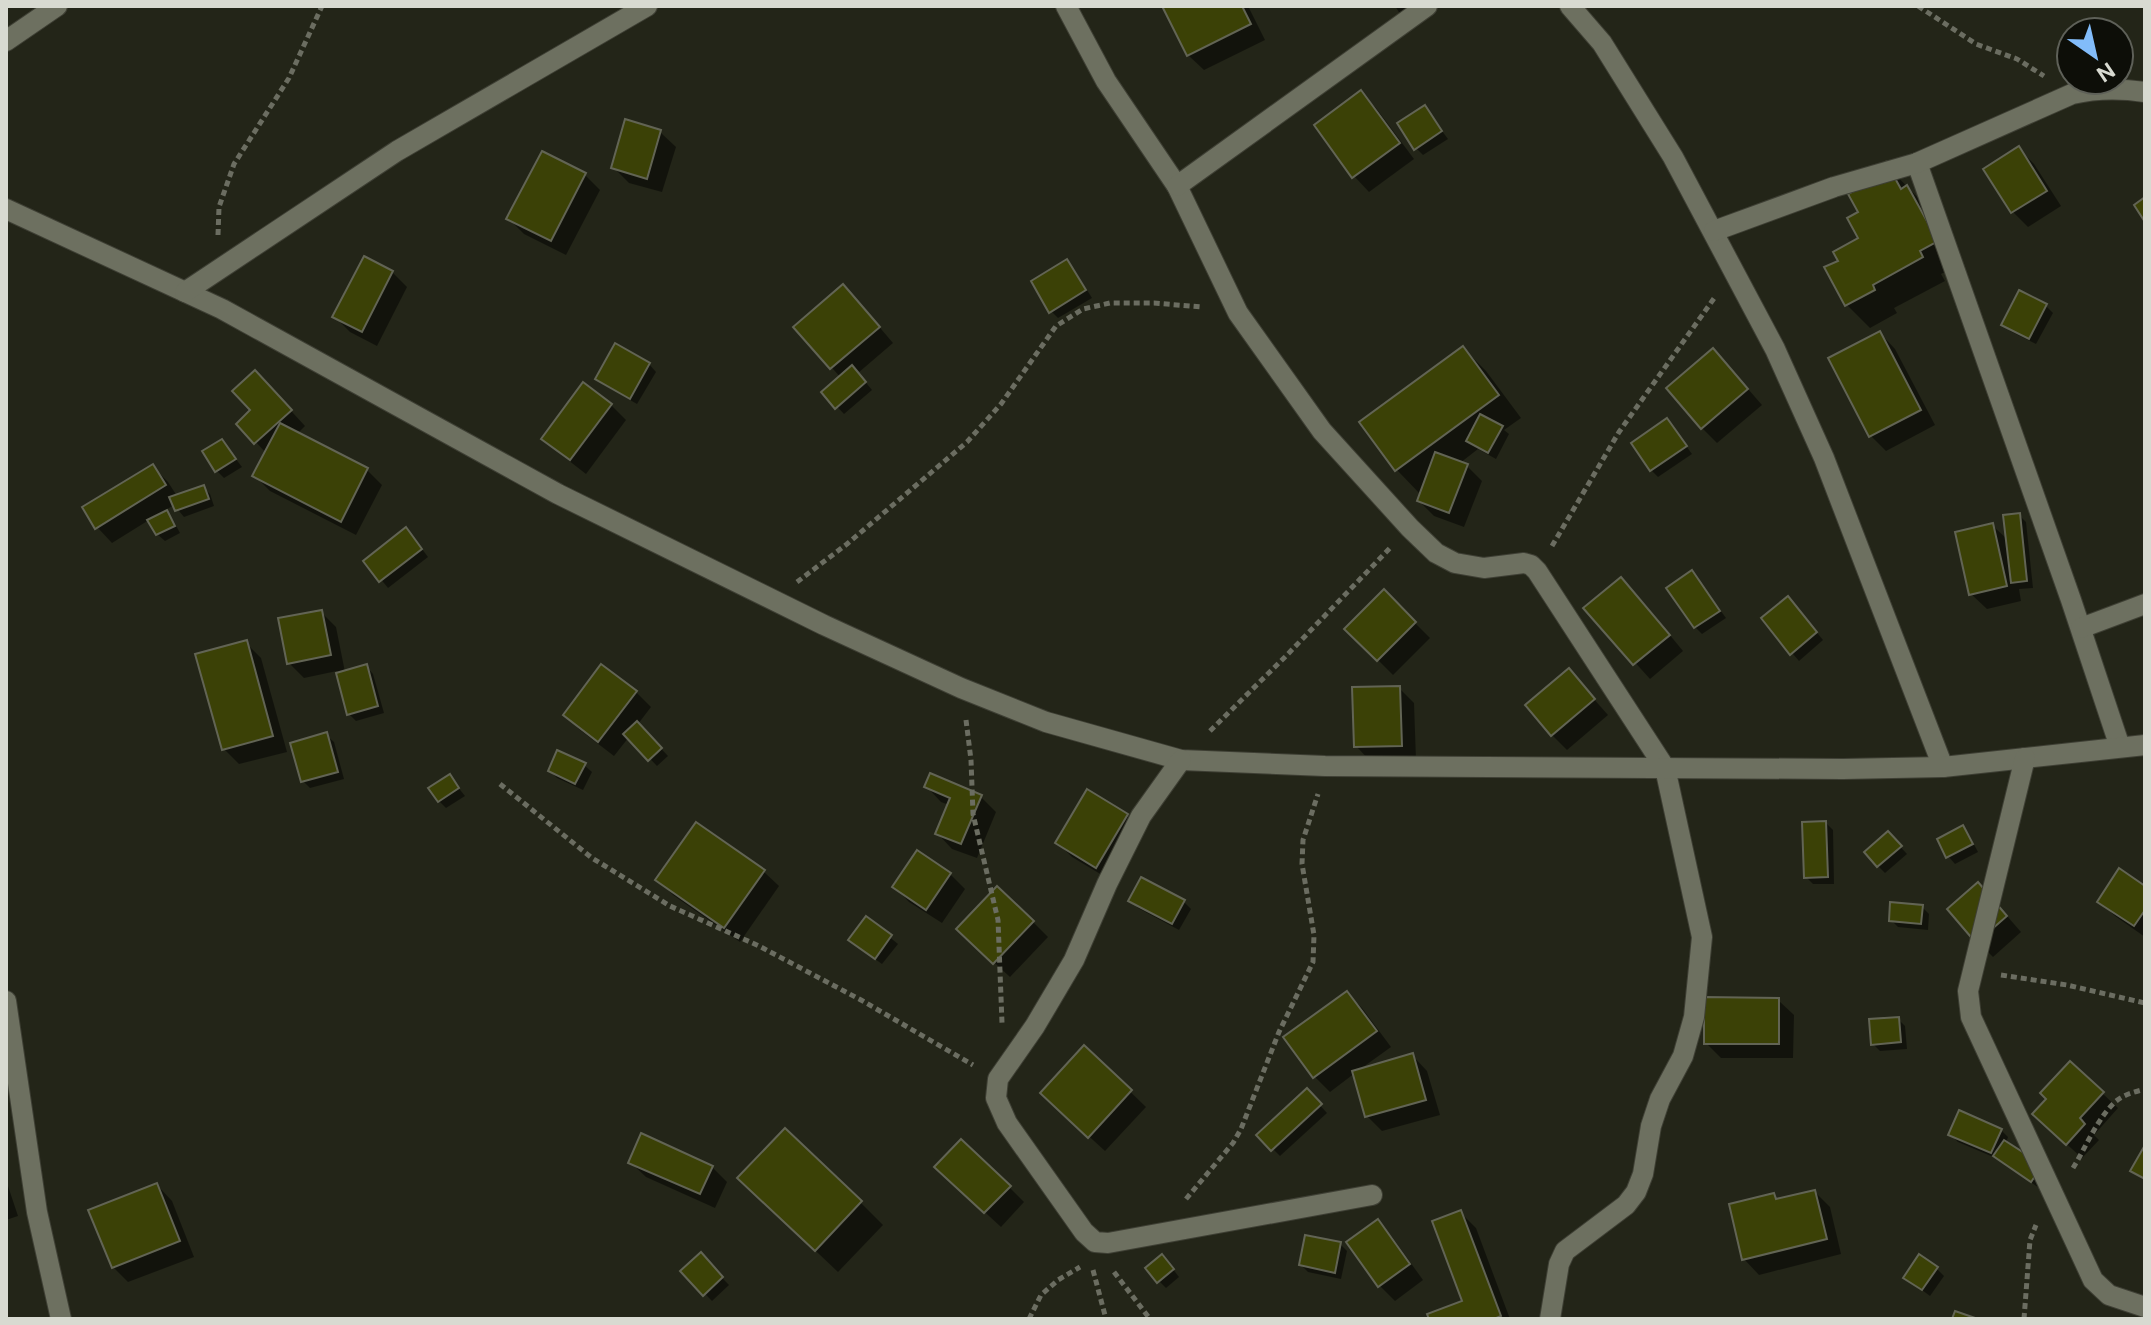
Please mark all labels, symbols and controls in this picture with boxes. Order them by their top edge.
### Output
north arrow [2055,16,2135,96]
text: N [2091,56,2121,89]

